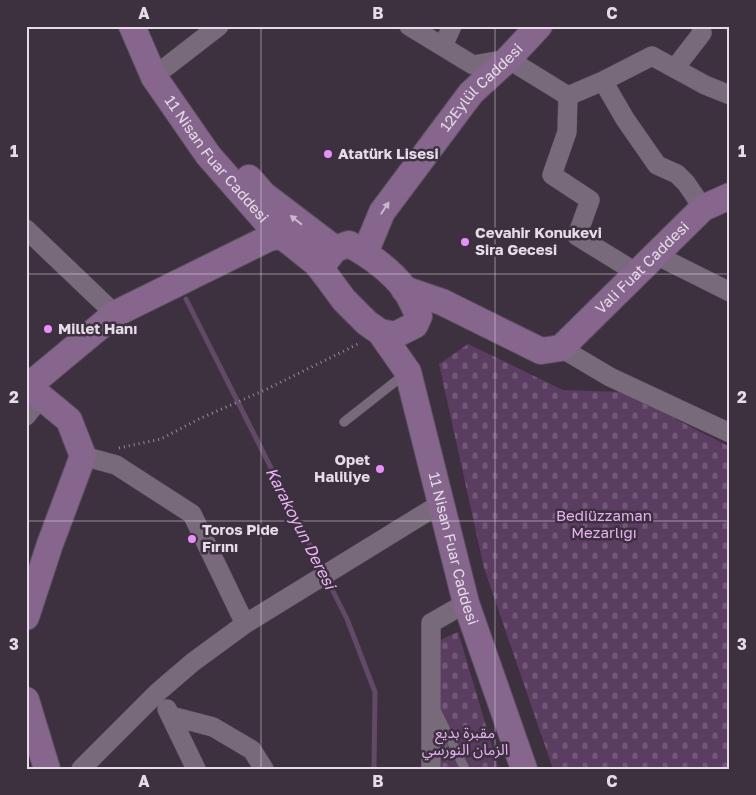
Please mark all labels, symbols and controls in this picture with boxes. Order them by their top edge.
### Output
text: A [138,3,150,23]
text: B [372,3,384,23]
text: C [606,3,618,23]
street label: 12Eylül Caddesi [436,39,526,135]
street label: 11 Nisan Fuar Caddesi [162,92,273,226]
text: 1 [10,141,18,161]
text: 1 [738,141,746,161]
place label: Atatürk Lisesi [338,144,439,162]
marker: Atatürk Lisesi [322,148,334,160]
one-way arrow [380,202,390,215]
one-way arrow [290,214,303,225]
street label: Vali Fuat Caddesi [591,217,692,317]
place label: Cevahir Konukevi Sira Gecesi [475,223,602,258]
marker: Cevahir Konukevi Sira Gecesi [459,236,471,248]
place label: Millet Hanı [58,319,137,337]
marker: Millet Hanı [42,323,54,335]
text: 2 [9,387,19,407]
text: 2 [737,387,747,407]
place label: Opet Haliliye [314,450,370,485]
marker: Opet Haliliye [374,463,386,475]
water label: Karakoyun Deresi [262,464,341,594]
street label: 11 Nisan Fuar Caddesi [425,470,483,627]
park label: Bediüzzaman Mezarlığı [556,506,652,541]
place label: Toros Pide Fırını [202,520,279,555]
marker: Toros Pide Fırını [186,533,198,545]
text: 3 [9,634,19,654]
text: 3 [737,634,747,654]
park label: مقبرة بديع الزمان النورسي [422,723,508,761]
text: A [138,771,150,791]
text: B [372,771,384,791]
text: C [606,771,618,791]

